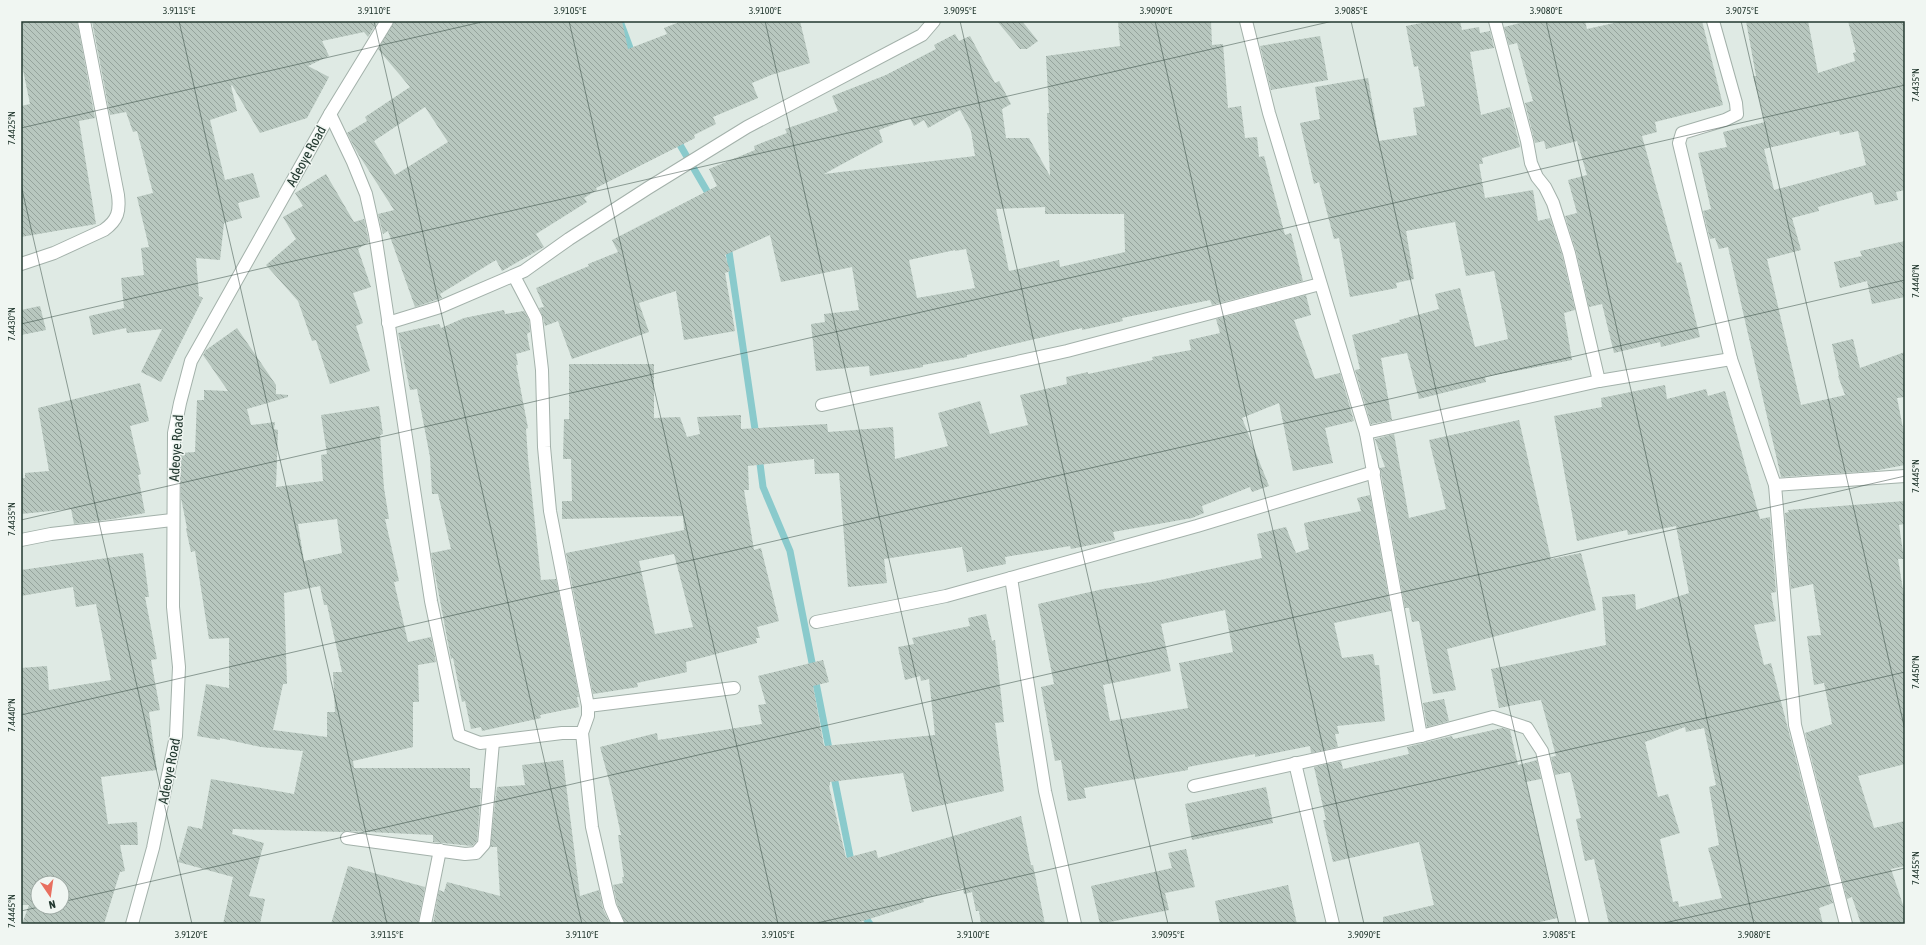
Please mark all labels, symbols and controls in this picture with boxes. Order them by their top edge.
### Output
text: 3.9115°E [163,5,196,16]
text: 3.9110°E [358,5,391,16]
text: 3.9105°E [554,5,587,16]
text: 3.9100°E [749,5,782,16]
text: 3.9095°E [944,5,977,16]
text: 3.9090°E [1140,5,1173,16]
text: 3.9085°E [1335,5,1368,16]
text: 3.9080°E [1530,5,1563,16]
text: 3.9075°E [1726,5,1759,16]
text: 7.4435°N [1910,68,1921,102]
text: 7.4425°N [6,111,17,145]
street label: Adeoye Road [283,123,329,189]
text: 7.4440°N [1910,264,1921,298]
text: 7.4430°N [6,307,17,341]
street label: Adeoye Road [166,414,186,482]
text: 7.4445°N [1910,459,1921,493]
text: 7.4435°N [6,502,17,536]
text: 7.4450°N [1910,655,1921,689]
text: 7.4440°N [6,698,17,732]
street label: Adeoye Road [155,737,183,805]
text: 7.4455°N [1910,851,1921,885]
north arrow [30,875,70,915]
text: 7.4445°N [6,894,17,928]
text: N [48,898,57,911]
text: 3.9120°E [175,929,208,940]
text: 3.9115°E [371,929,404,940]
text: 3.9110°E [566,929,599,940]
text: 3.9105°E [762,929,795,940]
text: 3.9100°E [957,929,990,940]
text: 3.9095°E [1152,929,1185,940]
text: 3.9090°E [1348,929,1381,940]
text: 3.9085°E [1543,929,1576,940]
text: 3.9080°E [1738,929,1771,940]

